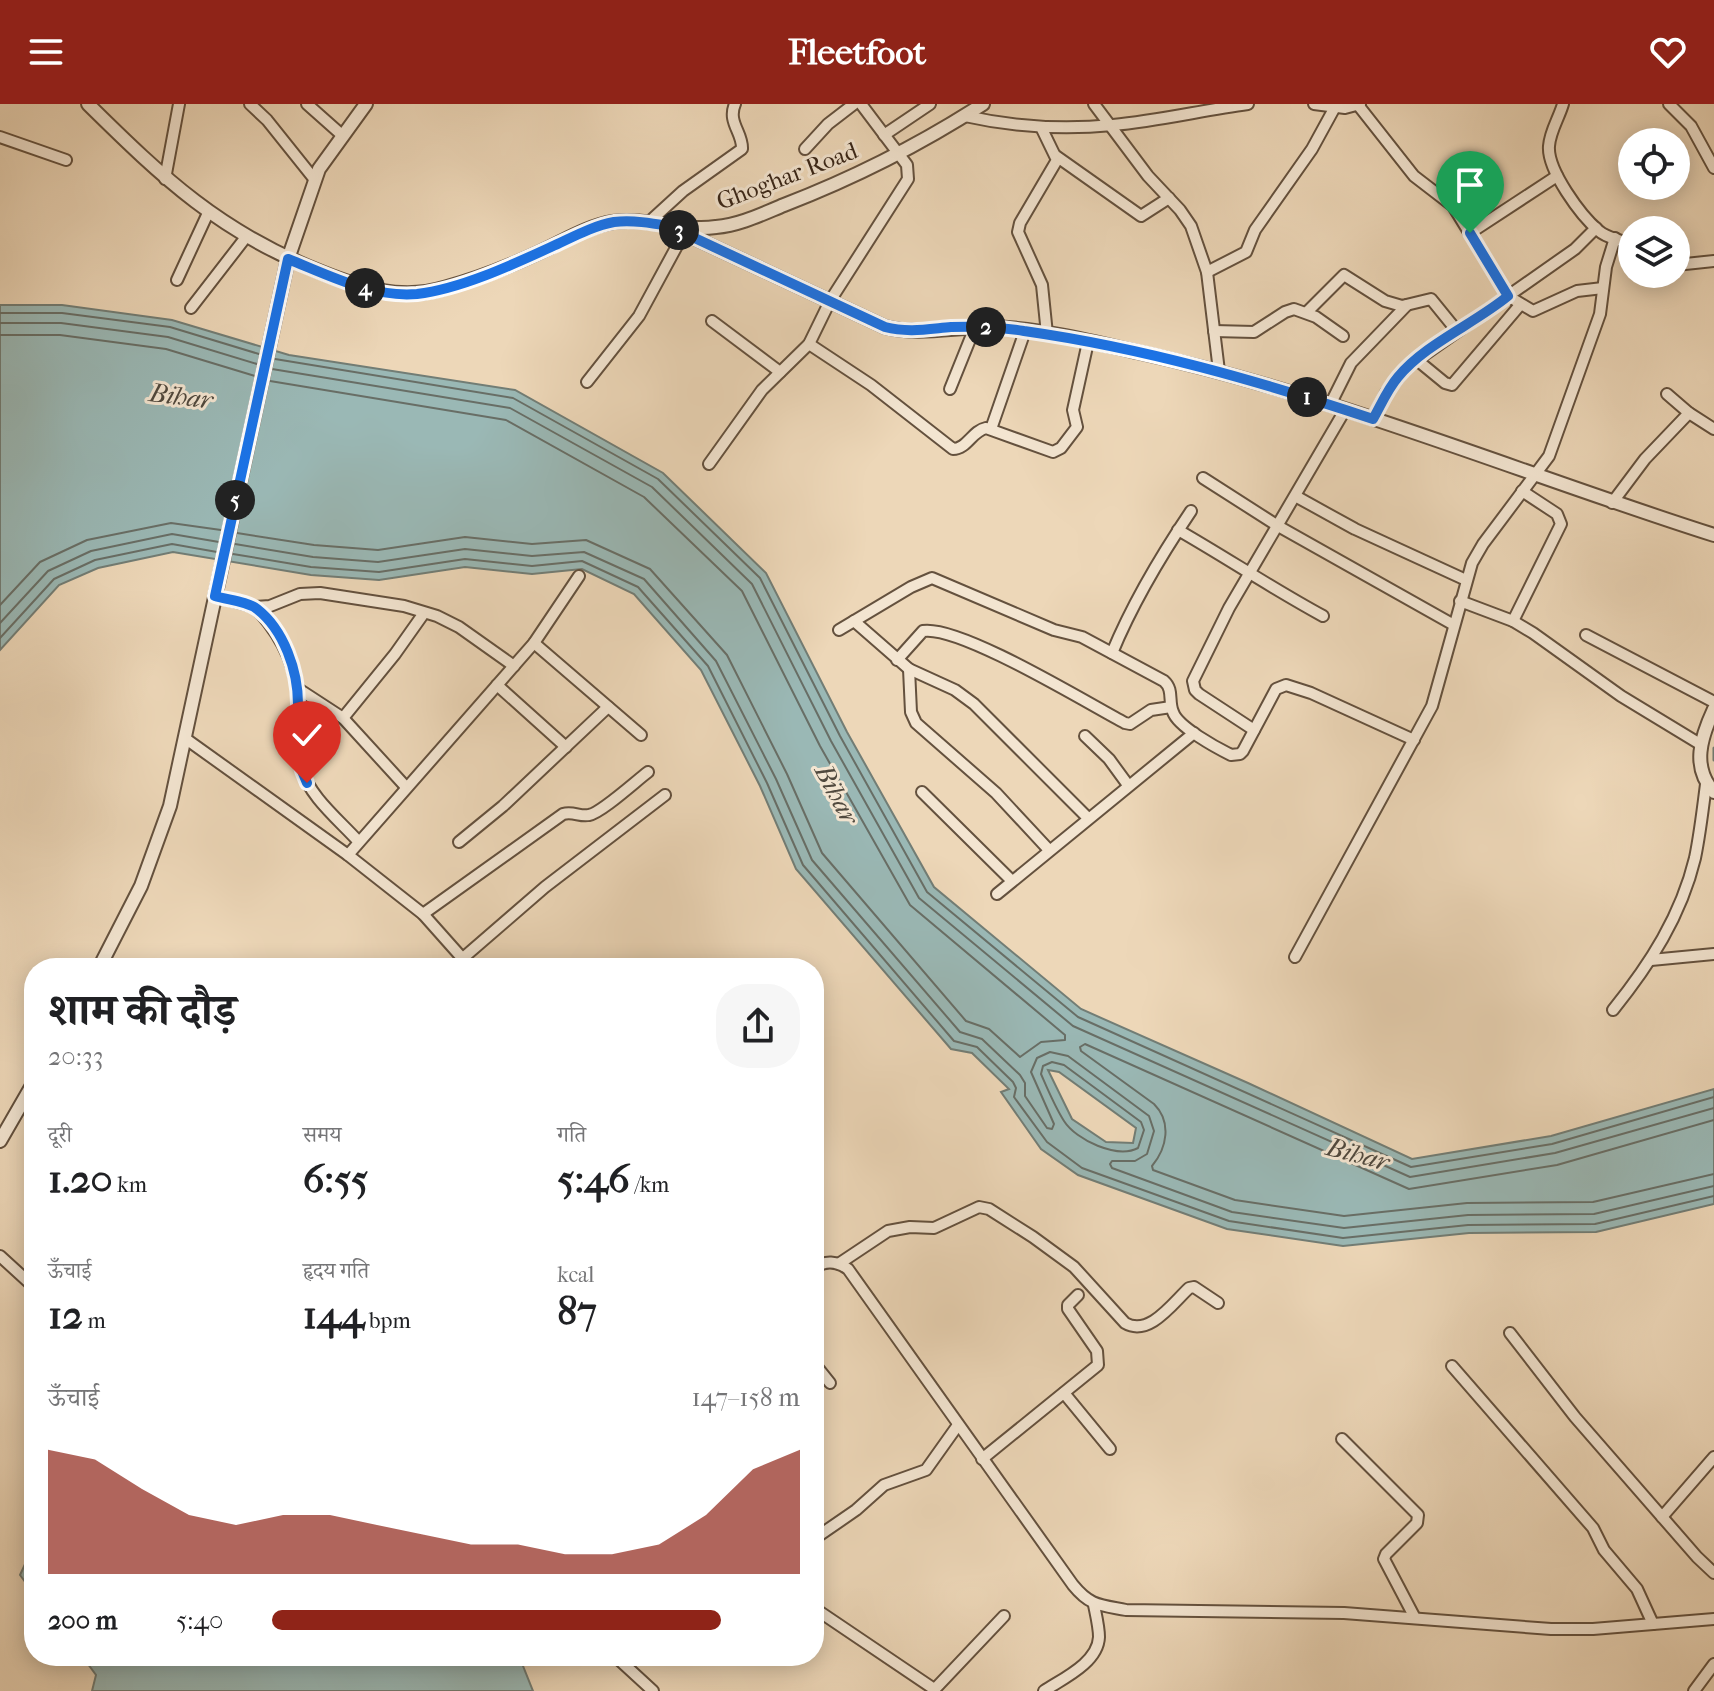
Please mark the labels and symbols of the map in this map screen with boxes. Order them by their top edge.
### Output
street label: Ghoghar Road [713,136,862,216]
pin [1436,151,1504,233]
pin: 3 [659,210,699,250]
pin: 4 [345,268,385,308]
pin: 2 [966,307,1006,347]
water label: Bihar [146,377,217,416]
pin: 1 [1287,377,1327,417]
pin: 5 [215,480,255,520]
pin [273,701,341,783]
water label: Bihar [807,757,866,832]
water label: Bihar [1321,1131,1395,1178]

